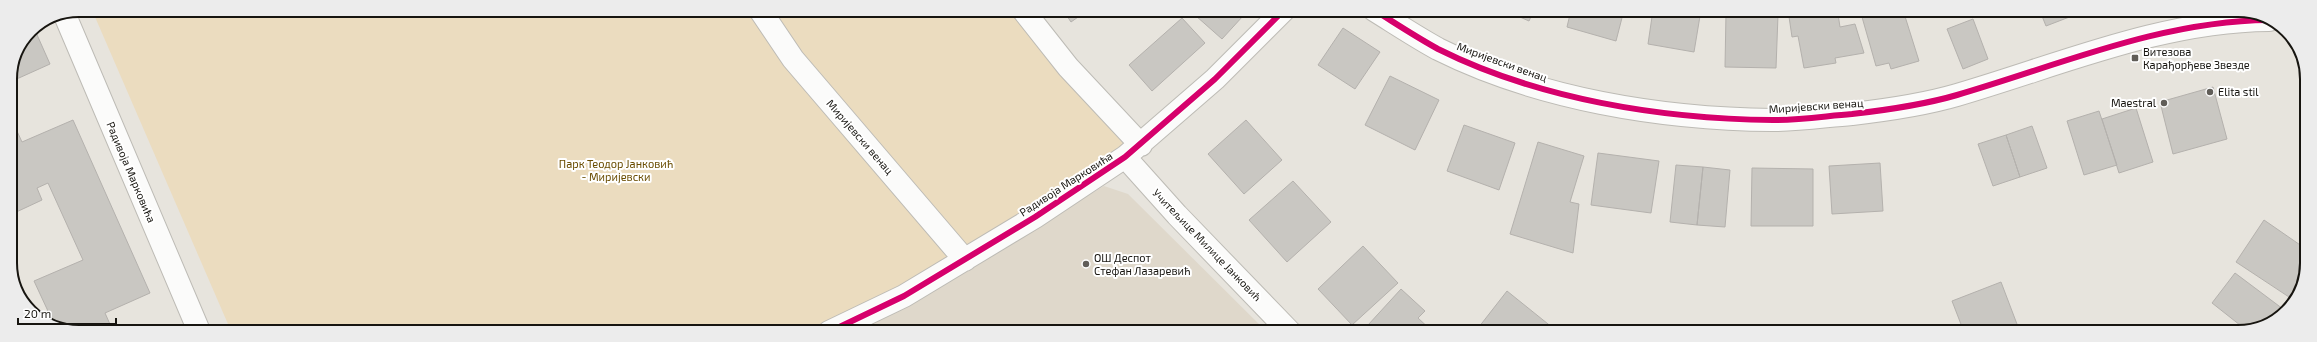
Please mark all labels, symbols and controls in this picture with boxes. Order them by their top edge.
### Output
street label: Миријевски венац [1455,39,1549,85]
place label: Витезова Карађорђеве Звезде [2143,45,2250,72]
marker: Витезова Карађорђеве Звезде [2130,53,2140,63]
place label: Elita stil [2218,85,2259,98]
marker: Elita stil [2205,87,2215,97]
street label: Миријевски венац [1768,96,1864,116]
place label: Maestral [2111,96,2157,109]
street label: Миријевски венац [824,97,897,178]
marker: Maestral [2159,98,2169,108]
street label: Радивоја Марковића [103,119,159,225]
street label: Радивоја Марковића [1017,149,1115,219]
park label: Парк Теодор Јанковић - Миријевски [559,157,673,184]
street label: Учитељице Милице Јанковић [1150,186,1264,303]
place label: ОШ Деспот Стефан Лазаревић [1094,251,1190,277]
marker: ОШ Деспот Стефан Лазаревић [1081,259,1091,269]
scale bar [18,300,116,326]
text: 20 m [24,306,51,320]

